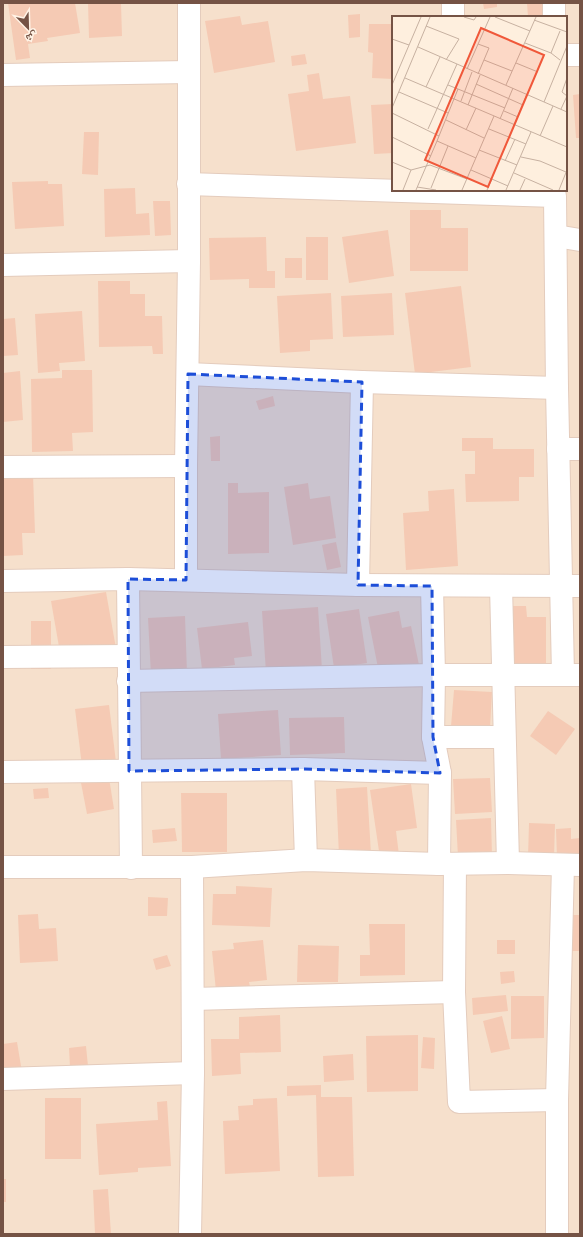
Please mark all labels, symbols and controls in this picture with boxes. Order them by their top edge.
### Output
north arrow [8,8,48,48]
inset map [392,16,567,191]
text: ش [23,28,40,46]

